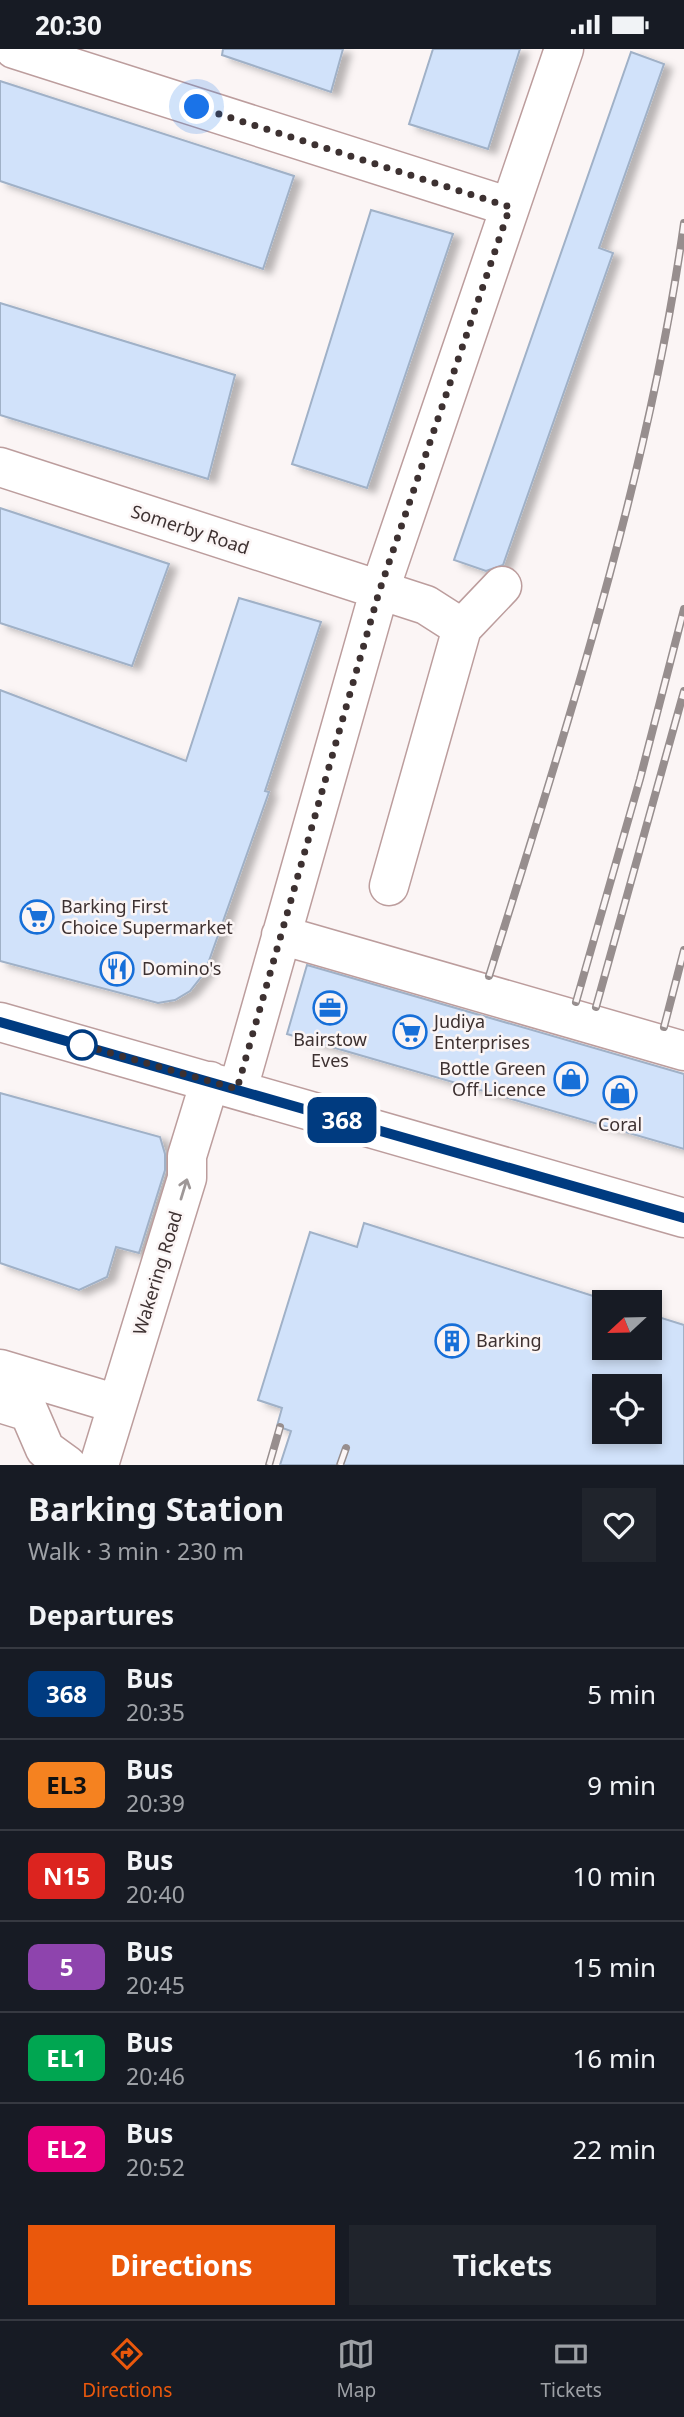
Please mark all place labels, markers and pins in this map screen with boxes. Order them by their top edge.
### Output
place label: Barking First Choice Supermarket [61,894,233,939]
supermarket icon: Barking First Choice Supermarket [18,898,56,936]
restaurant icon: Domino's [98,950,136,988]
place label: Domino's [142,956,221,980]
office icon: Bairstow Eves [311,989,349,1027]
place label: Judiya Enterprises [432,1009,530,1054]
supermarket icon: Judiya Enterprises [391,1013,429,1051]
place label: Bairstow Eves [293,1027,367,1072]
unlabelled marker [67,1030,97,1060]
place label: Bottle Green Off Licence [439,1056,546,1101]
shop icon: Bottle Green Off Licence [552,1060,590,1098]
shop icon: Coral [601,1074,639,1112]
place label: Coral [598,1112,642,1136]
building icon: Barking [433,1322,471,1360]
place label: Barking [476,1328,542,1352]

